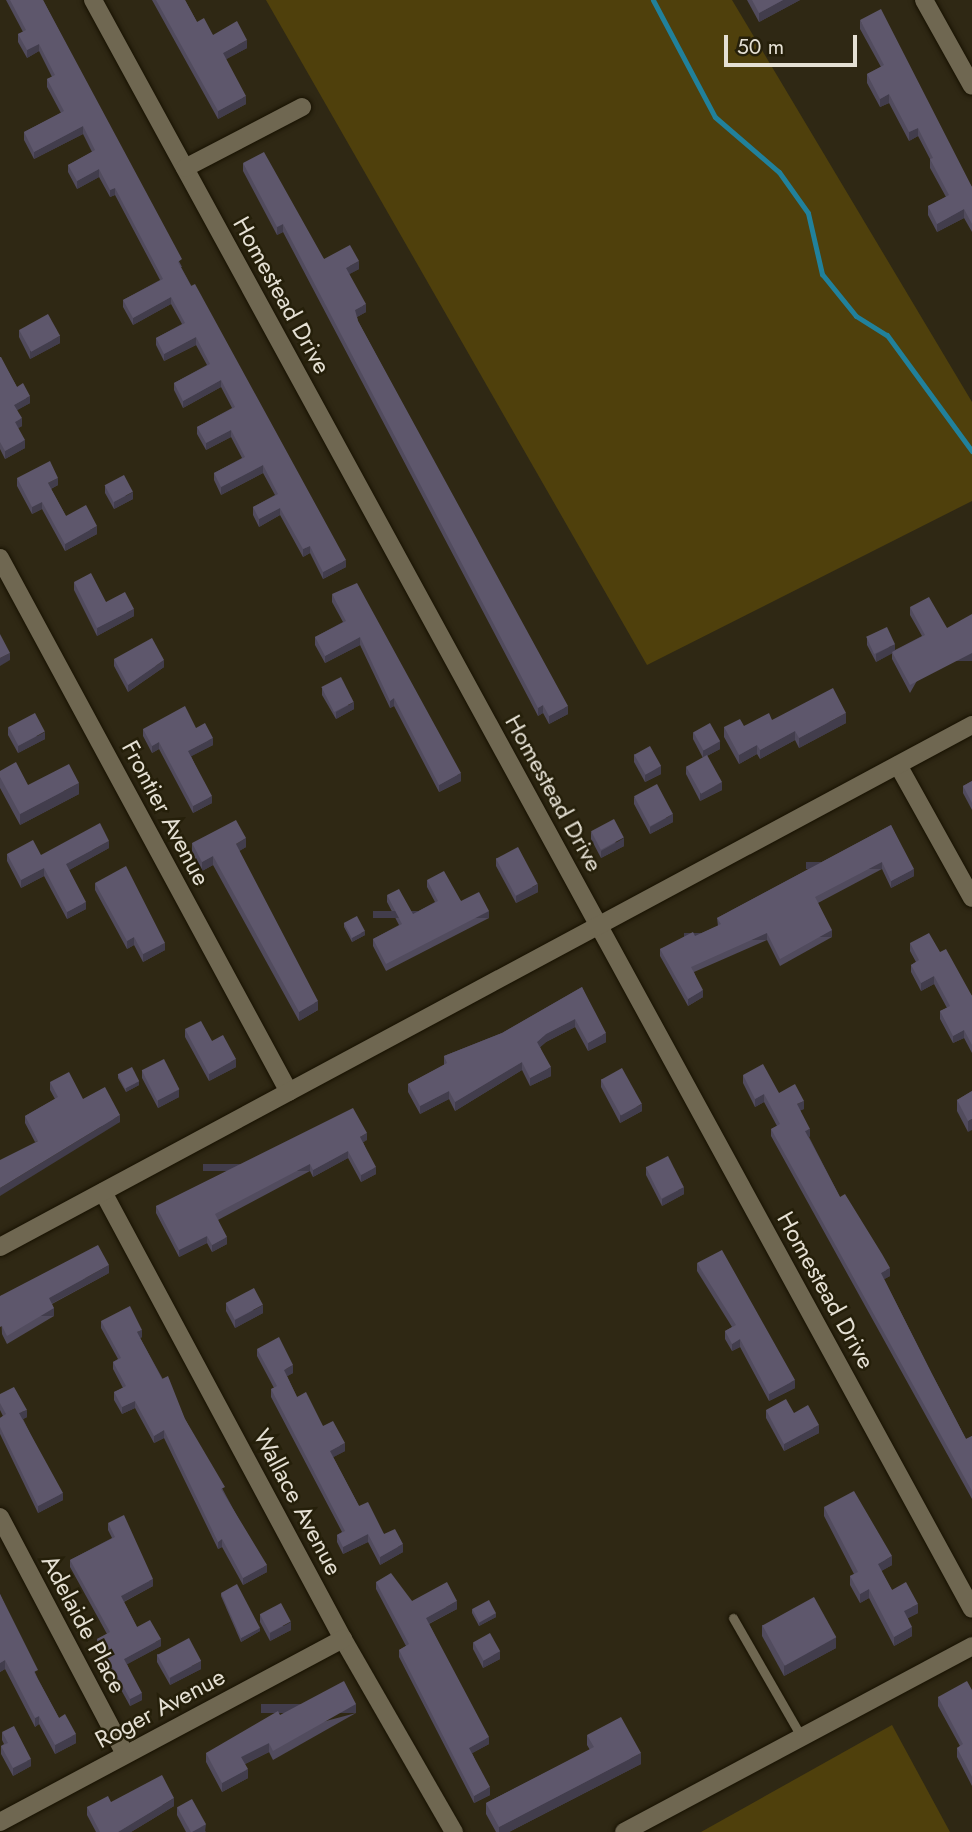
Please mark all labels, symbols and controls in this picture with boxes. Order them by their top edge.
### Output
scale bar [727,21,860,65]
text: 50 m [737,32,784,62]
street label: Homestead Drive [227,212,337,378]
street label: Homestead Drive [499,710,609,876]
street label: Frontier Avenue [116,736,216,890]
street label: Homestead Drive [771,1207,881,1373]
street label: Wallace Avenue [247,1424,349,1580]
street label: Adelaide Place [35,1550,133,1698]
street label: Roger Avenue [90,1662,230,1754]

